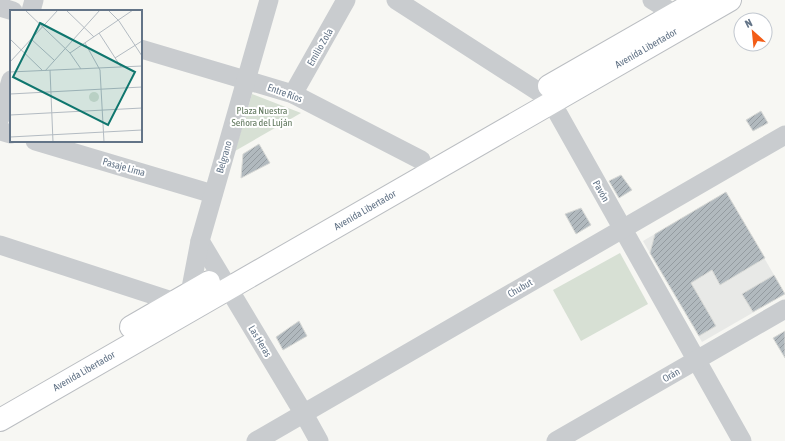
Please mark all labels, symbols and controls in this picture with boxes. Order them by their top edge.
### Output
inset map [10,10,142,142]
north arrow [733,12,773,52]
text: N [743,16,754,30]
street label: Avenida Libertador [613,25,680,70]
street label: Emilio Zola [305,26,335,68]
street label: Entre Ríos [266,82,304,105]
park label: Plaza Nuestra Señora del Luján [232,105,293,128]
street label: Belgrano [214,139,234,174]
street label: Pasaje Lima [101,156,147,178]
street label: Pavón [591,178,611,204]
street label: Avenida Libertador [332,187,399,232]
street label: Chubut [506,277,534,299]
street label: Las Heras [246,323,274,359]
street label: Avenida Libertador [51,348,118,393]
street label: Orán [660,366,682,384]

